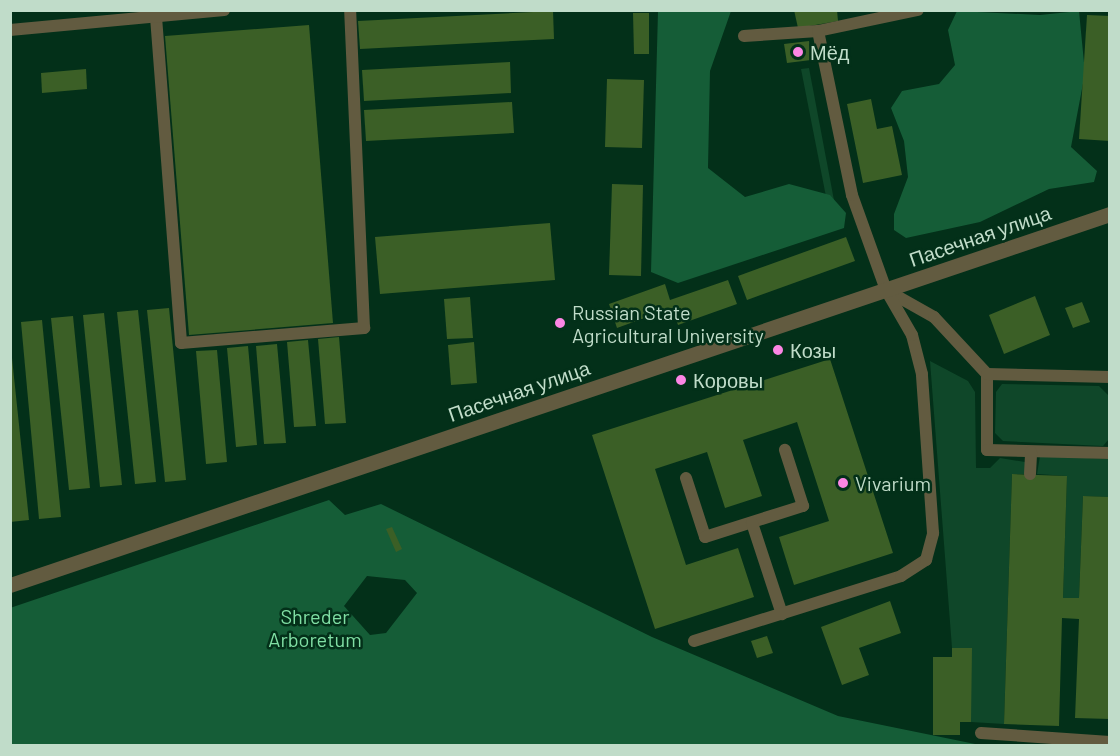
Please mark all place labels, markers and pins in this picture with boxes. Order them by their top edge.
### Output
place label: Мёд [810,40,849,64]
marker: Мёд [791,45,805,59]
place label: Russian State Agricultural University [572,300,764,347]
marker: Russian State Agricultural University [553,316,567,330]
place label: Козы [790,338,836,362]
marker: Козы [771,343,785,357]
place label: Коровы [693,368,763,392]
marker: Коровы [674,373,688,387]
place label: Vivarium [855,471,931,495]
marker: Vivarium [836,476,850,490]

